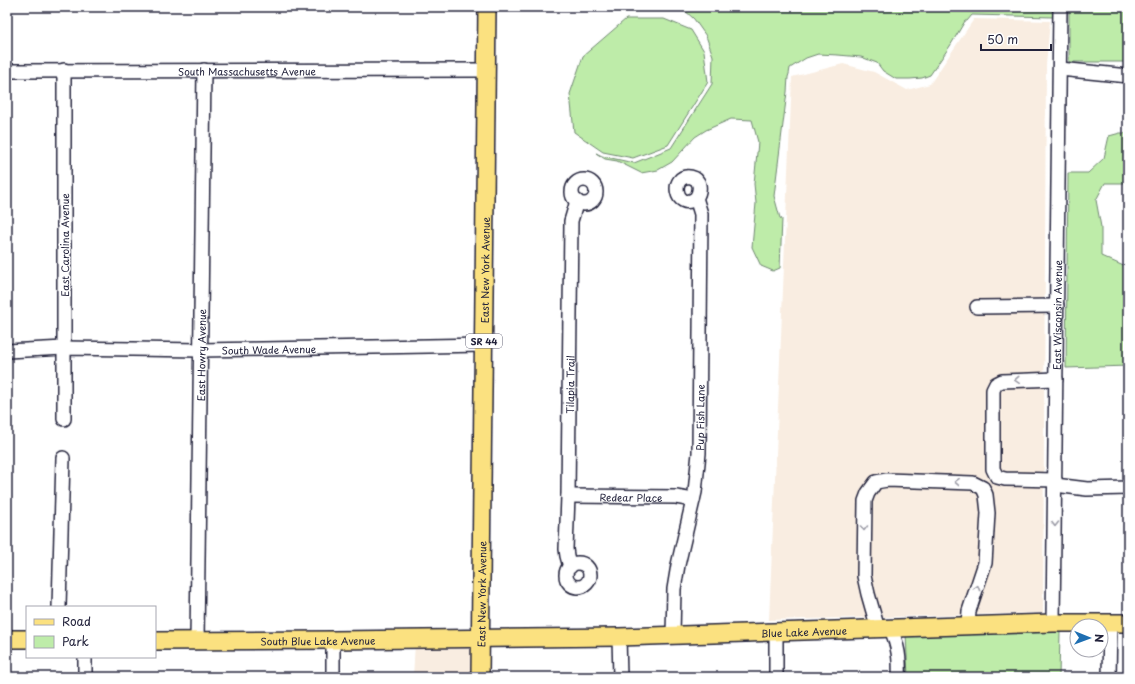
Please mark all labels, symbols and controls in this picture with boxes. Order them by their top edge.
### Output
scale bar [981,26,1051,52]
text: 50 m [987,30,1018,48]
street label: South Massachusetts Avenue [178,63,317,78]
street label: East Carolina Avenue [57,193,72,297]
street label: East New York Avenue [476,216,492,323]
street label: East Wisconsin Avenue [1048,259,1065,370]
street label: East Howry Avenue [192,308,209,401]
road number: SR 44 [466,334,502,348]
street label: South Wade Avenue [222,340,317,357]
street label: Tilapia Trail [561,355,577,414]
one-way arrow [1014,376,1020,385]
street label: Pup Fish Lane [692,384,707,451]
one-way arrow [954,478,960,487]
street label: Redear Place [599,489,663,504]
one-way arrow [1051,521,1059,527]
one-way arrow [860,525,868,531]
street label: East New York Avenue [473,540,489,647]
one-way arrow [972,585,980,592]
legend [26,606,156,658]
text: Road [62,612,91,630]
north arrow [1069,618,1109,658]
street label: Blue Lake Avenue [761,622,847,640]
text: Park [62,632,89,650]
street label: South Blue Lake Avenue [260,632,376,648]
text: N [1091,634,1108,643]

